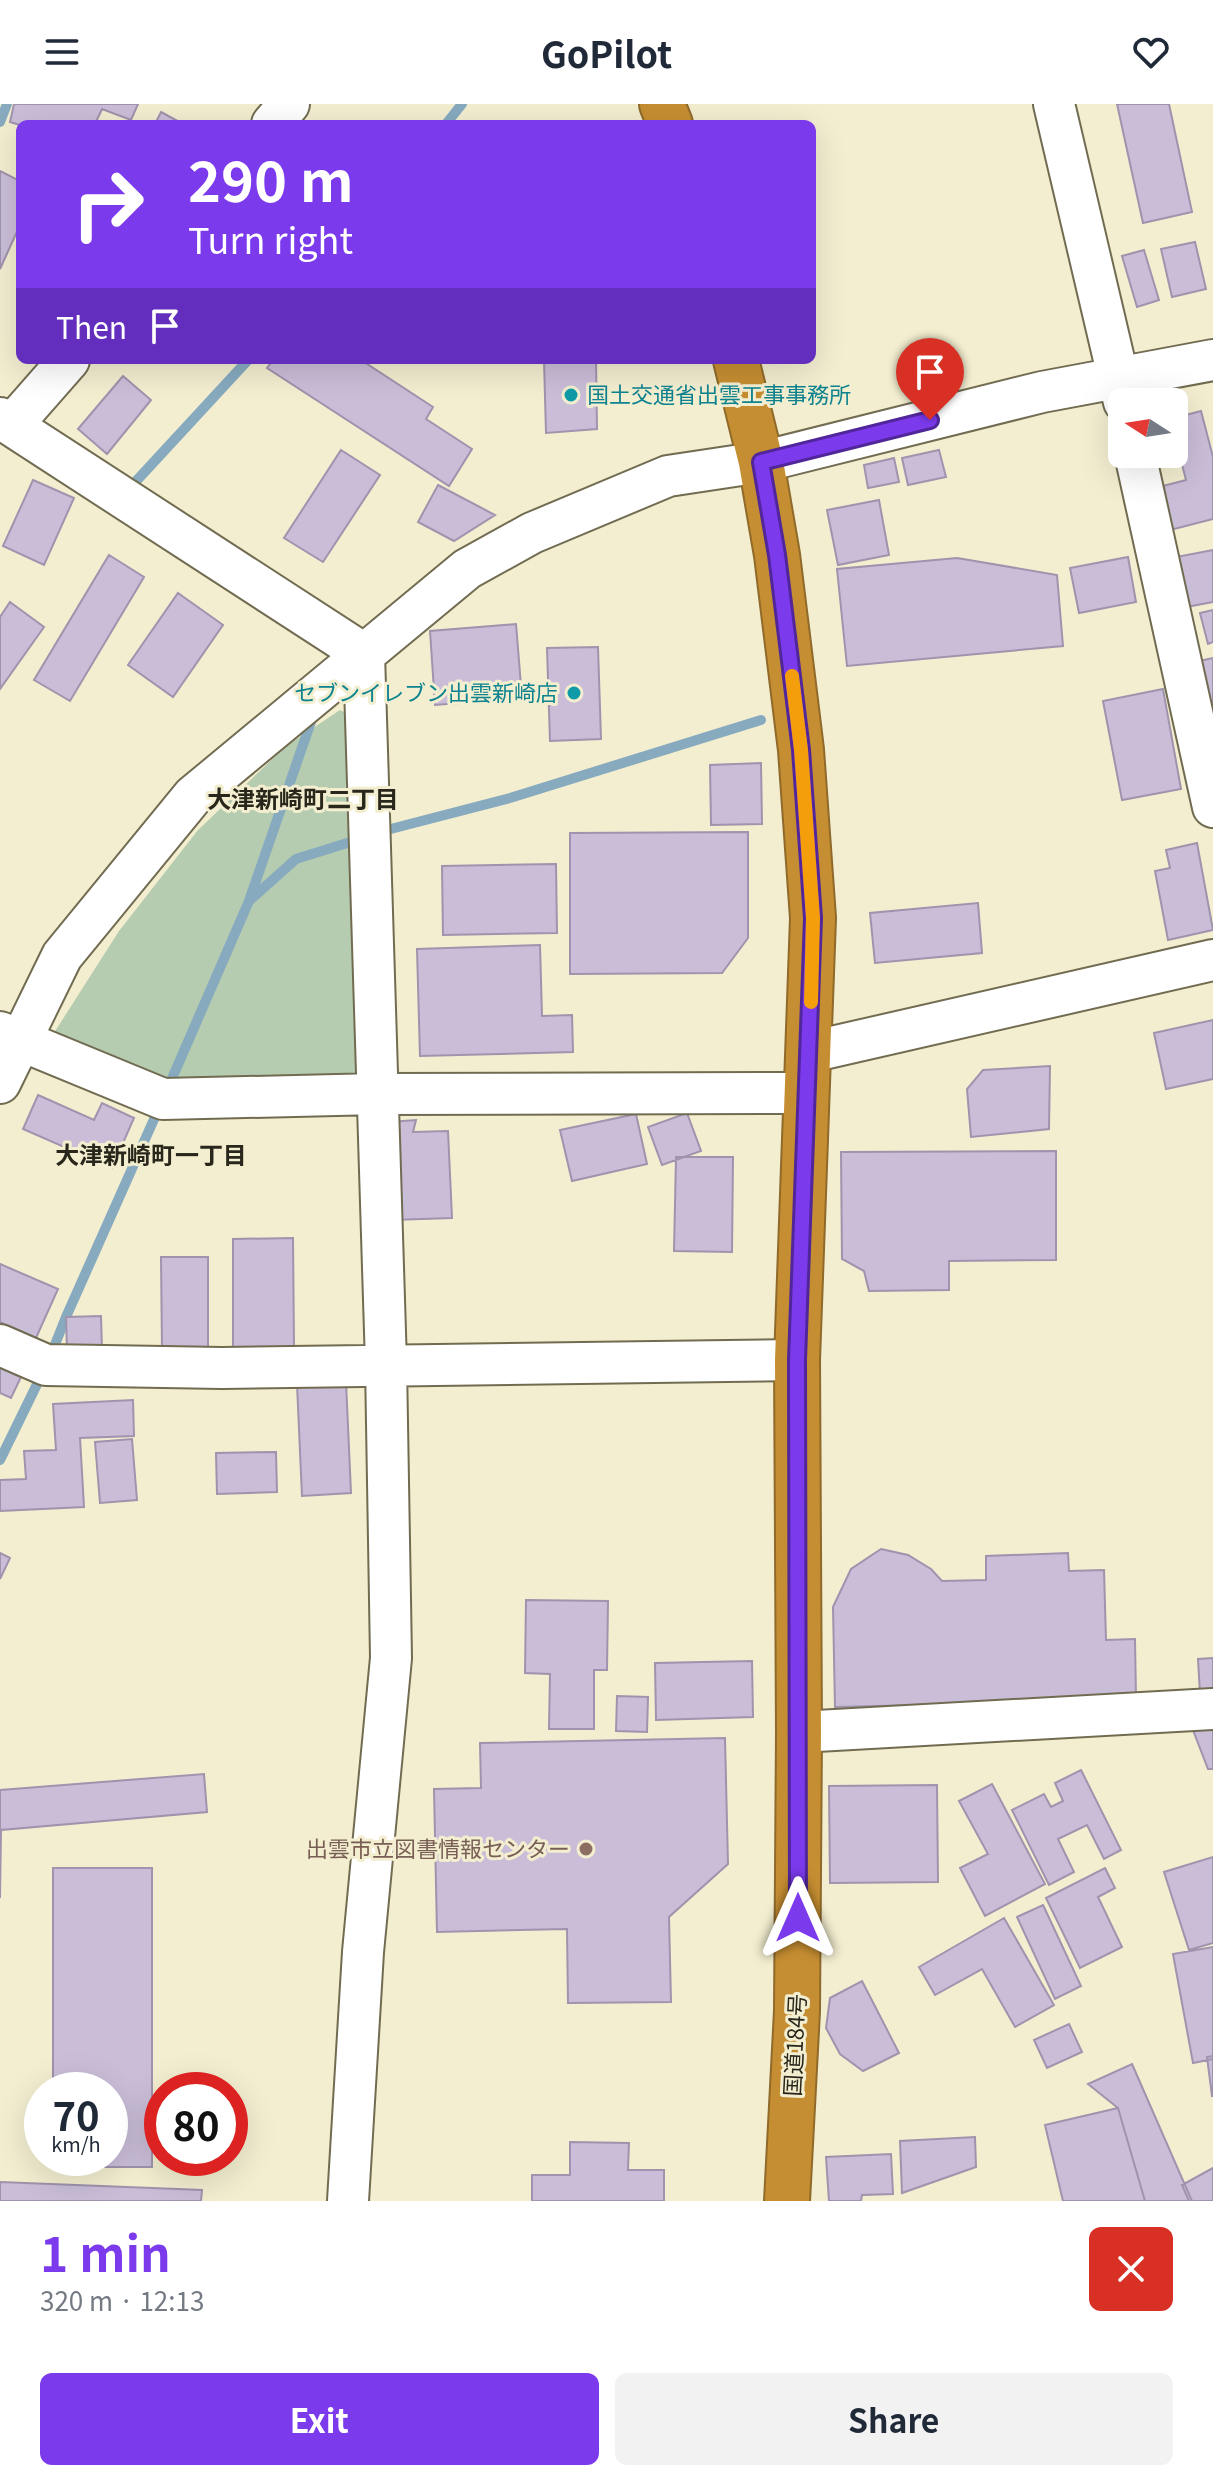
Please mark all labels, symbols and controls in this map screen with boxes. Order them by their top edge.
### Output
text: GoPilot [541,26,672,78]
icon: menu [40,30,84,74]
icon: heart [1129,30,1173,74]
text: 290 m [188,137,354,218]
icon: right [56,152,160,256]
text: Turn right [188,212,353,264]
text: Then [56,304,127,348]
icon: arrive [143,304,187,348]
pin [896,338,964,420]
icon: arrive [908,350,952,394]
place label: 国土交通省出雲工事事務所 [587,377,851,409]
marker: 国土交通省出雲工事事務所 [562,386,580,404]
north arrow [1108,388,1188,468]
map controls [1108,388,1188,468]
place label: セブンイレブン出雲新崎店 [294,675,558,707]
marker: セブンイレブン出雲新崎店 [565,684,583,702]
district label: 大津新崎町二丁目 [207,780,399,815]
district label: 大津新崎町一丁目 [55,1136,247,1171]
place label: 出雲市立図書情報センター [306,1831,570,1863]
marker: 出雲市立図書情報センター [577,1840,595,1858]
position arrow [756,1876,840,1960]
street label: 国道184号 [774,1993,812,2097]
speed limit sign: 80 [144,2072,248,2176]
text: 70 [52,2085,100,2143]
text: km/h [51,2129,101,2158]
text: 1 min [40,2216,171,2286]
button: close [1089,2227,1173,2311]
text: 320 m · 12:13 [40,2281,204,2318]
button: Exit [40,2373,599,2465]
button: Share [615,2373,1173,2465]

